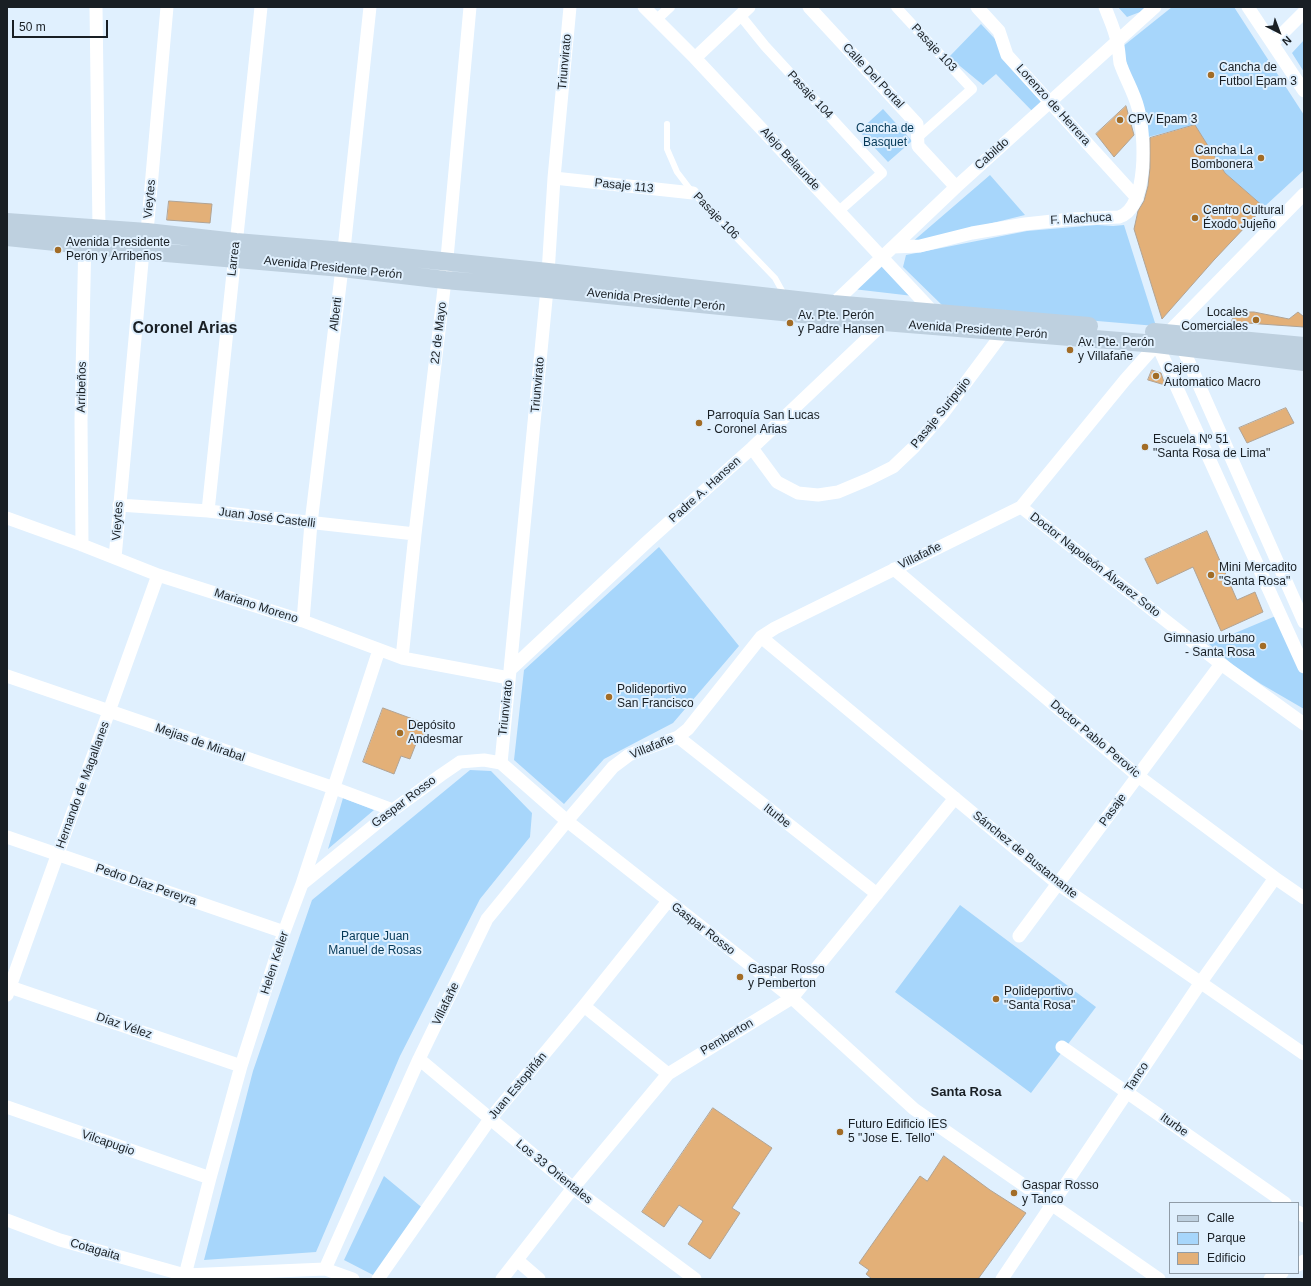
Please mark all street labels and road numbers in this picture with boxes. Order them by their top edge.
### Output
street label: Pasaje 103 [908,21,960,75]
street label: Triunvirato [555,33,575,91]
street label: Calle Del Portal [839,41,907,111]
street label: Lorenzo de Herrera [1013,62,1093,148]
street label: Pasaje 104 [784,68,836,122]
street label: Alejo Belaunde [757,125,823,193]
street label: Cabildo [972,135,1012,173]
street label: Pasaje 113 [594,176,654,196]
street label: Vieytes [141,179,159,219]
street label: Pasaje 106 [690,189,742,243]
street label: F. Machuca [1050,210,1112,228]
street label: Larrea [225,241,243,277]
street label: Avenida Presidente Perón [263,254,403,282]
street label: Avenida Presidente Perón [586,286,726,314]
street label: Alberti [327,296,345,332]
street label: 22 de Mayo [428,301,450,365]
street label: Avenida Presidente Perón [908,318,1048,342]
street label: Triunvirato [528,356,548,414]
street label: Arribeños [74,361,90,413]
street label: Pasaje Suripujio [908,375,974,451]
street label: Padre A. Hansen [666,454,744,526]
street label: Vieytes [109,501,127,541]
street label: Juan José Castelli [218,505,316,531]
street label: Doctor Napoleón Álvarez Soto [1027,510,1163,620]
street label: Villafañe [896,539,944,573]
street label: Mariano Moreno [212,586,300,626]
street label: Triunvirato [496,679,516,737]
street label: Doctor Pablo Perovic [1047,697,1143,781]
street label: Hernando de Magallanes [53,720,113,850]
street label: Mejias de Mirabal [153,721,247,765]
street label: Villafañe [628,732,676,762]
street label: Gaspar Rosso [369,773,439,831]
street label: Pasaje [1096,791,1130,829]
street label: Iturbe [760,801,794,831]
street label: Sánchez de Bustamante [970,808,1080,902]
street label: Pedro Díaz Pereyra [94,861,198,909]
street label: Gaspar Rosso [668,900,738,958]
street label: Helen Keller [258,930,292,996]
street label: Villafañe [429,980,463,1028]
street label: Díaz Vélez [94,1010,154,1042]
street label: Pemberton [698,1016,756,1058]
street label: Juan Estopiñán [486,1050,550,1122]
street label: Tanco [1122,1060,1152,1094]
street label: Iturbe [1157,1110,1191,1140]
street label: Vilcapugio [80,1127,136,1159]
street label: Los 33 Orientales [513,1137,595,1207]
street label: Cotagaita [68,1236,122,1264]

